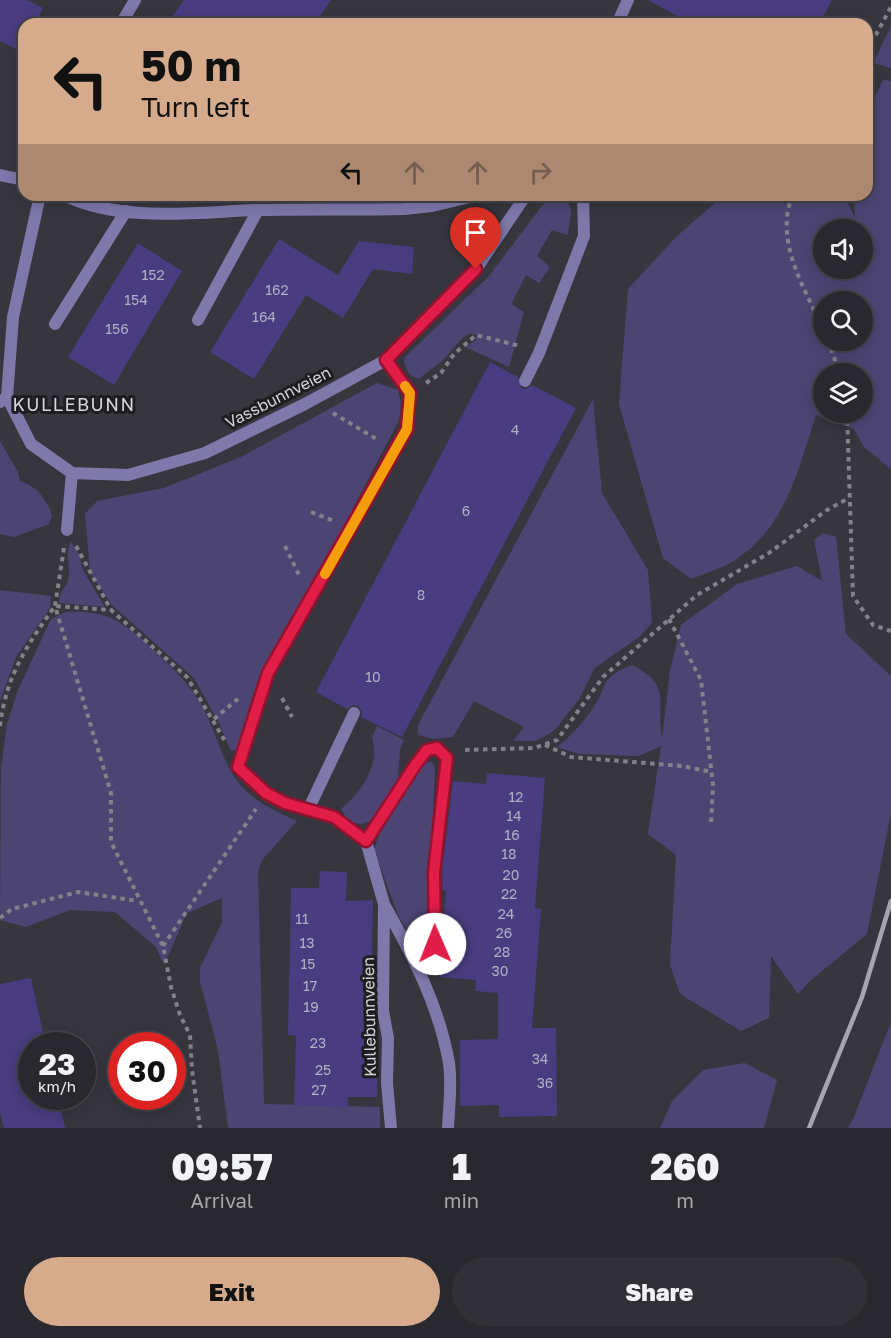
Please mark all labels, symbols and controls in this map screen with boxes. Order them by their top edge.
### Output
text: 50 m [141,40,241,90]
icon: left [42,42,120,120]
text: Turn left [141,91,250,123]
icon: left [335,156,368,189]
icon: ahead [398,156,431,189]
icon: ahead [461,156,494,189]
icon: right [524,156,557,189]
pin [450,207,501,269]
icon: arrive [459,216,492,249]
map controls [813,219,873,423]
button: sound [813,219,873,279]
house number: 152 [141,266,165,283]
house number: 162 [265,281,289,298]
house number: 154 [124,291,148,308]
button: search [813,291,873,351]
house number: 164 [252,308,276,325]
house number: 156 [105,320,129,337]
street label: Vassbunnveien [222,362,334,432]
button: layers [813,363,873,423]
district label: KULLEBUNN [12,393,136,415]
house number: 4 [511,421,519,438]
house number: 6 [462,502,470,519]
house number: 8 [417,586,425,603]
house number: 10 [365,668,381,685]
house number: 12 [509,788,523,805]
house number: 14 [506,807,522,824]
house number: 16 [504,826,520,843]
house number: 18 [501,845,517,862]
house number: 20 [503,866,519,883]
house number: 22 [501,885,517,902]
house number: 24 [498,905,514,922]
house number: 11 [295,910,309,927]
position arrow [403,912,467,976]
house number: 26 [496,924,512,941]
house number: 13 [300,934,314,951]
house number: 28 [494,943,510,960]
house number: 15 [301,955,315,972]
street label: Kullebunnveien [358,957,380,1077]
house number: 30 [492,962,508,979]
house number: 17 [303,977,317,994]
house number: 19 [303,998,319,1015]
speed limit sign: 30 [108,1032,186,1110]
house number: 23 [310,1034,326,1051]
text: 23 [39,1046,75,1082]
house number: 34 [532,1050,548,1067]
house number: 25 [315,1061,331,1078]
house number: 36 [537,1074,553,1091]
text: km/h [38,1077,76,1095]
house number: 27 [311,1081,327,1098]
text: 09:57 [171,1145,273,1188]
text: 1 [452,1145,471,1188]
text: 260 [650,1145,720,1188]
text: Arrival [191,1188,253,1212]
text: min [444,1188,479,1212]
text: m [676,1188,694,1212]
button: Exit [24,1257,440,1326]
button: Share [452,1257,867,1326]

